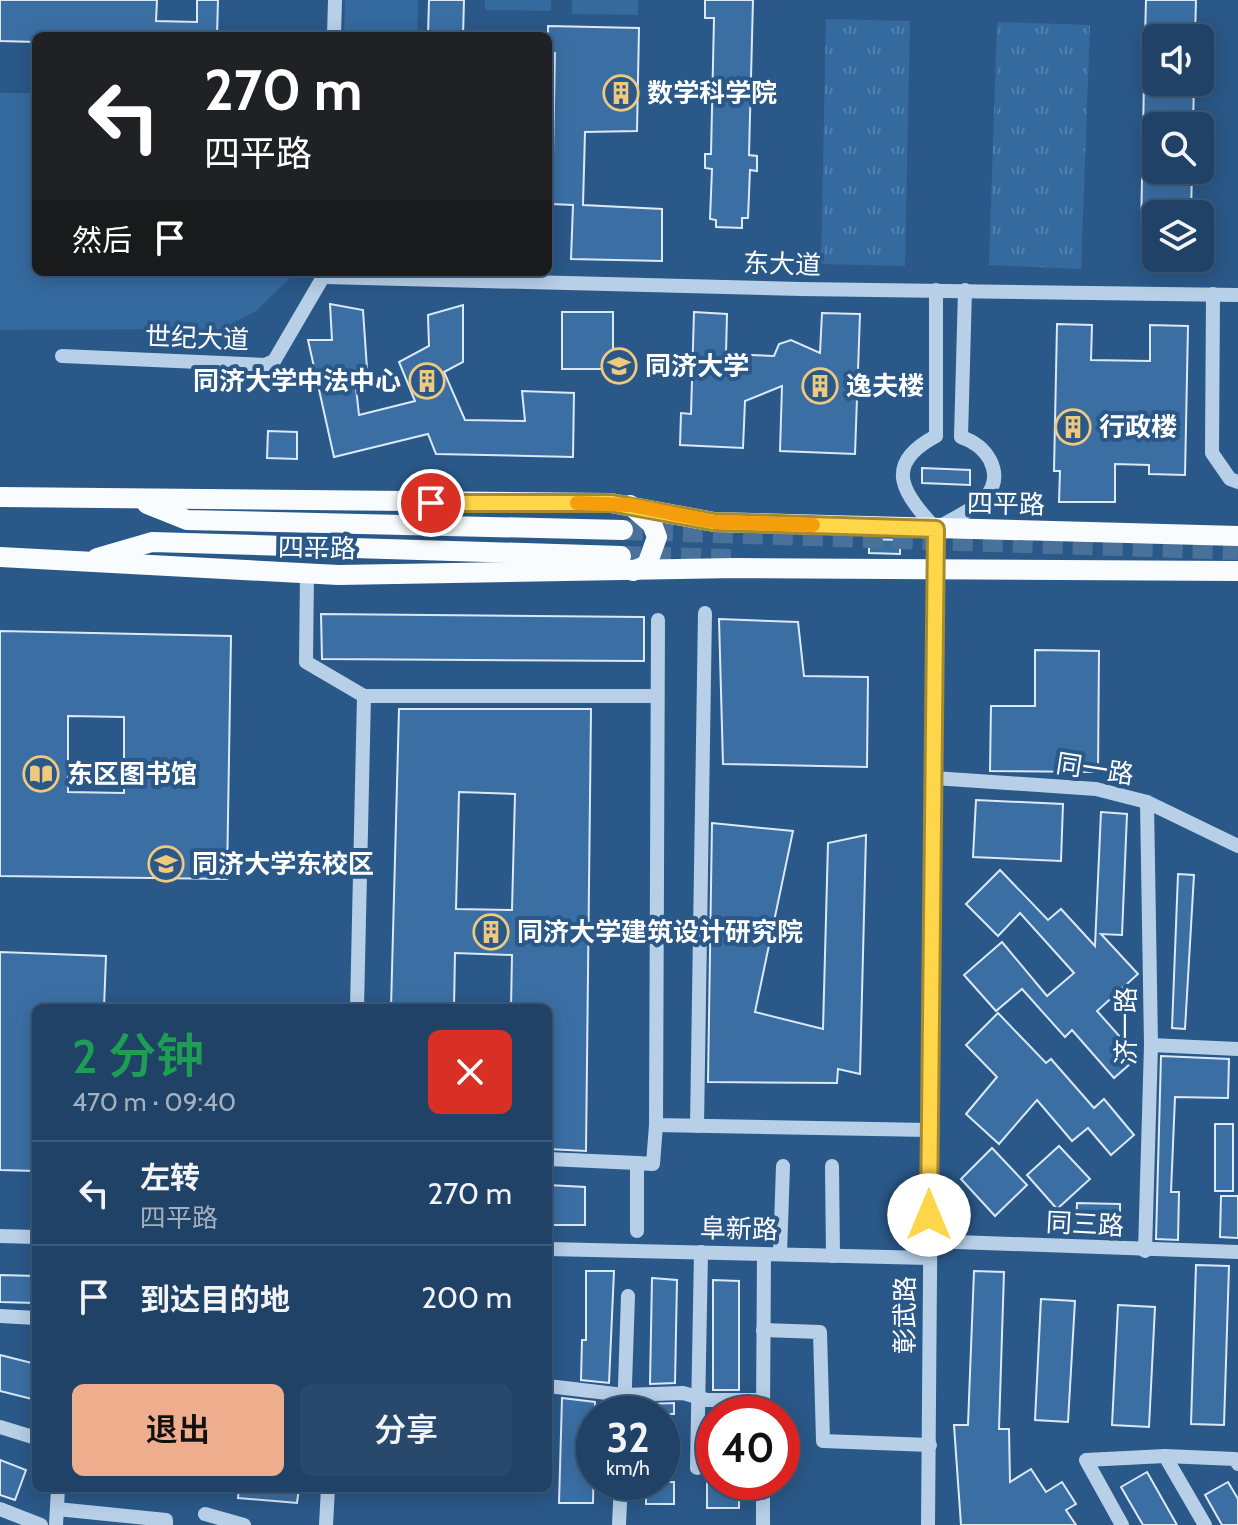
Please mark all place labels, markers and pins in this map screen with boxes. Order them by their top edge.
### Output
building icon: 数学科学院 [602,74,640,112]
place label: 数学科学院 [647,77,777,109]
school or university icon: 同济大学 [600,347,638,385]
place label: 同济大学 [645,350,749,382]
building icon: 同济大学中法中心 [408,362,446,400]
place label: 同济大学中法中心 [193,365,401,397]
building icon: 逸夫楼 [801,367,839,405]
place label: 逸夫楼 [846,370,924,402]
building icon: 行政楼 [1054,408,1092,446]
place label: 行政楼 [1099,411,1177,443]
pin [397,469,465,537]
library icon: 东区图书馆 [22,755,60,793]
place label: 东区图书馆 [67,758,197,790]
school or university icon: 同济大学东校区 [147,845,185,883]
place label: 同济大学东校区 [192,848,374,880]
building icon: 同济大学建筑设计研究院 [472,913,510,951]
place label: 同济大学建筑设计研究院 [517,916,803,948]

